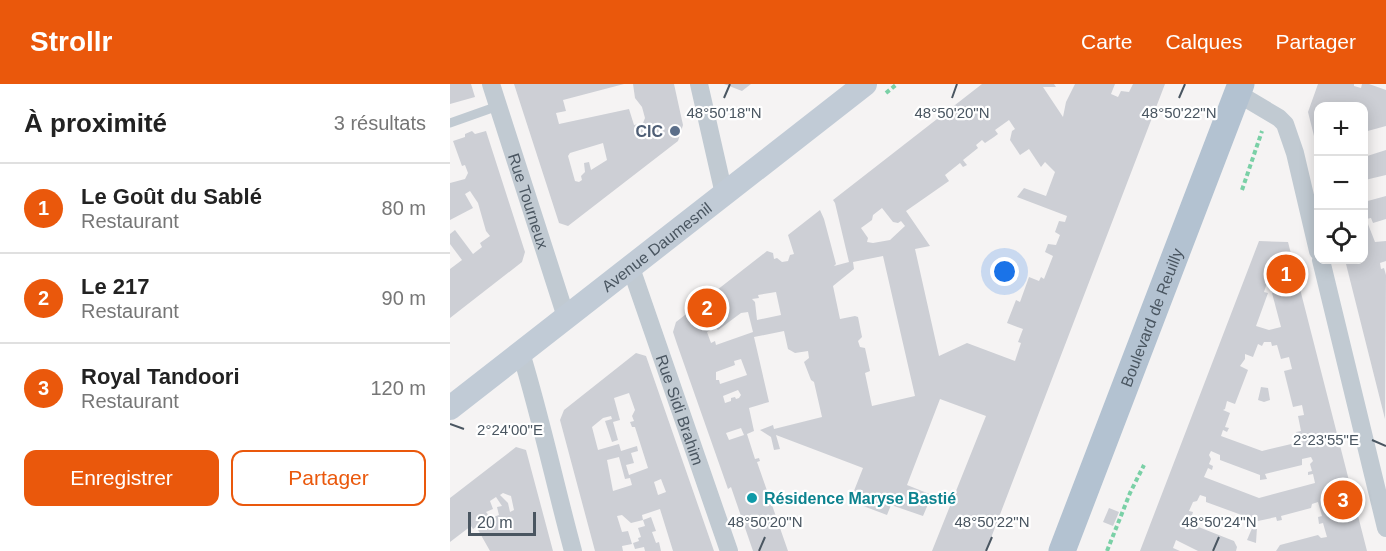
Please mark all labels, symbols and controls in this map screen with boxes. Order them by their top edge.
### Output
text: Strollr [30,26,112,57]
text: Carte [1081,30,1132,53]
text: Calques [1165,30,1242,53]
text: Partager [1275,30,1356,53]
map controls [1314,102,1368,264]
button: + [1314,102,1368,156]
text: 48°50'18"N [686,104,762,121]
text: 48°50'20"N [914,104,990,121]
text: 48°50'22"N [1141,104,1217,121]
text: À proximité [24,108,167,138]
text: 3 résultats [334,112,426,134]
place label: CIC [635,123,663,140]
marker: CIC [668,124,682,138]
street label: Rue Tourneux [505,151,552,251]
button: − [1314,156,1368,210]
text: Le Goût du Sablé [81,184,262,209]
text: 1 [38,197,49,219]
text: 80 m [382,197,426,219]
street label: Avenue Daumesnil [599,199,715,295]
text: Restaurant [81,210,179,232]
button: locate [1314,210,1368,264]
street label: Boulevard de Reuilly [1118,246,1186,389]
pin: 1 [1266,252,1306,297]
your location [990,257,1019,286]
text: Le 217 [81,274,150,299]
pin: 2 [688,286,726,330]
text: 2 [38,287,49,309]
text: 90 m [382,287,426,309]
text: Restaurant [81,300,179,322]
street label: Rue Sidi Brahim [653,352,707,467]
text: Royal Tandoori [81,364,240,389]
text: 3 [38,377,49,399]
text: 120 m [370,377,426,399]
text: Restaurant [81,390,179,412]
text: 2°24'00"E [477,421,543,438]
text: 2°23'55"E [1293,431,1359,448]
button: Enregistrer [24,450,219,506]
button: Partager [231,450,426,506]
pin: 3 [1324,478,1362,522]
place label: Résidence Maryse Bastié [764,490,956,507]
marker: Résidence Maryse Bastié [745,491,759,505]
scale bar [468,509,536,536]
text: 48°50'20"N [727,513,803,530]
text: 48°50'22"N [954,513,1030,530]
text: 48°50'24"N [1181,513,1257,530]
text: 20 m [477,514,513,531]

